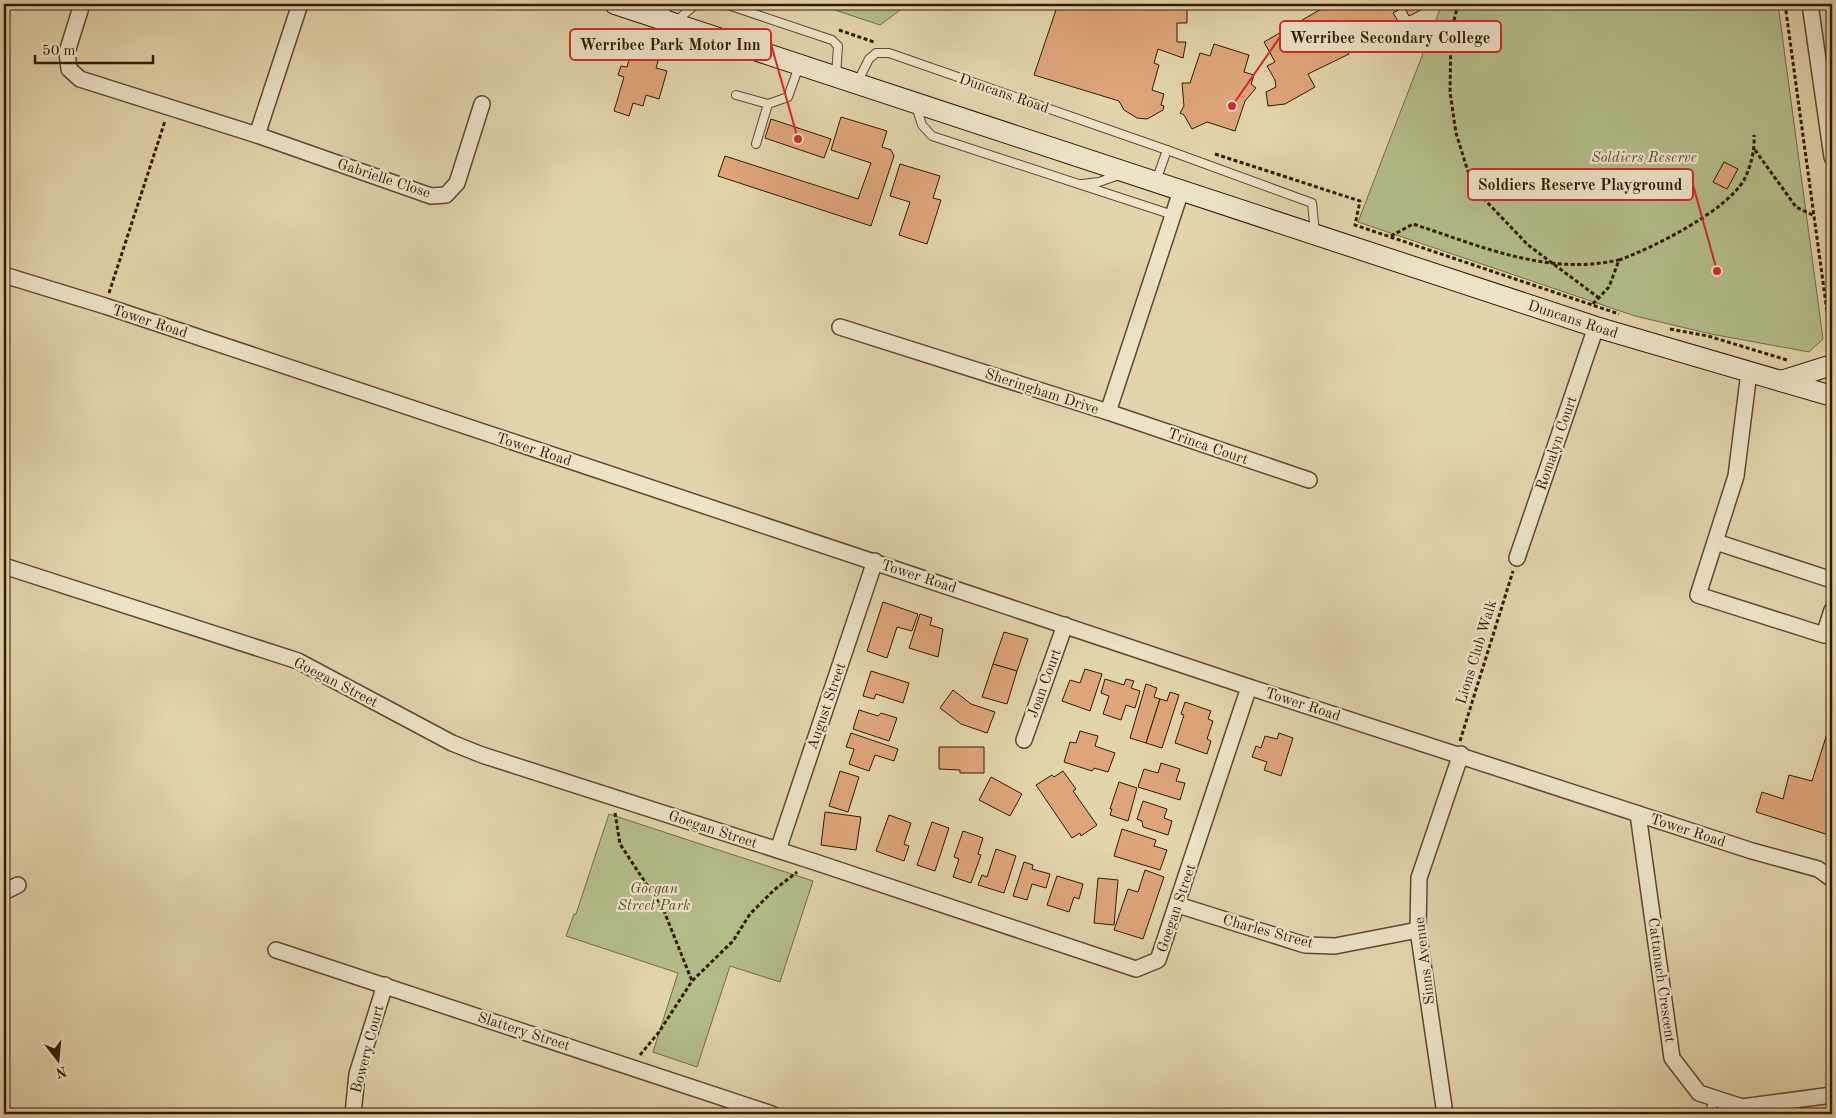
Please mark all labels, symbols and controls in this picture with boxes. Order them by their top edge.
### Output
callout: Werribee Secondary College [1280,21,1501,52]
callout: Werribee Park Motor Inn [570,29,771,60]
text: Werribee Secondary College [1290,31,1490,47]
scale bar [35,32,152,64]
text: Werribee Park Motor Inn [579,38,761,54]
text: 50 m [42,44,76,59]
street label: Duncans Road [957,72,1051,117]
park label: Soldiers Reserve [1591,151,1697,166]
street label: Gabrielle Close [335,157,432,202]
callout: Soldiers Reserve Playground [1468,169,1693,200]
text: Soldiers Reserve Playground [1478,178,1683,194]
street label: Duncans Road [1526,299,1620,342]
street label: Tower Road [110,303,189,342]
street label: Sheringham Drive [983,367,1100,418]
street label: Romalyn Court [1534,394,1581,493]
street label: Trinca Court [1165,427,1250,468]
street label: Tower Road [494,431,573,470]
street label: Tower Road [879,558,958,597]
street label: Lions Club Walk [1454,598,1501,706]
street label: Joan Court [1026,647,1065,720]
street label: Goegan Street [291,656,380,711]
street label: August Street [805,661,849,752]
street label: Tower Road [1263,686,1342,725]
street label: Goegan Street [666,809,759,852]
street label: Tower Road [1648,812,1727,851]
street label: Goegan Street [1155,862,1200,955]
park label: Goegan Street Park [618,882,690,914]
street label: Charles Street [1221,913,1315,952]
street label: Sinns Avenue [1413,916,1438,1005]
street label: Cattanach Crescent [1644,917,1677,1044]
street label: Bowery Court [349,1004,387,1095]
street label: Slattery Street [475,1010,572,1054]
north arrow [32,1036,82,1086]
text: N [54,1063,68,1080]

